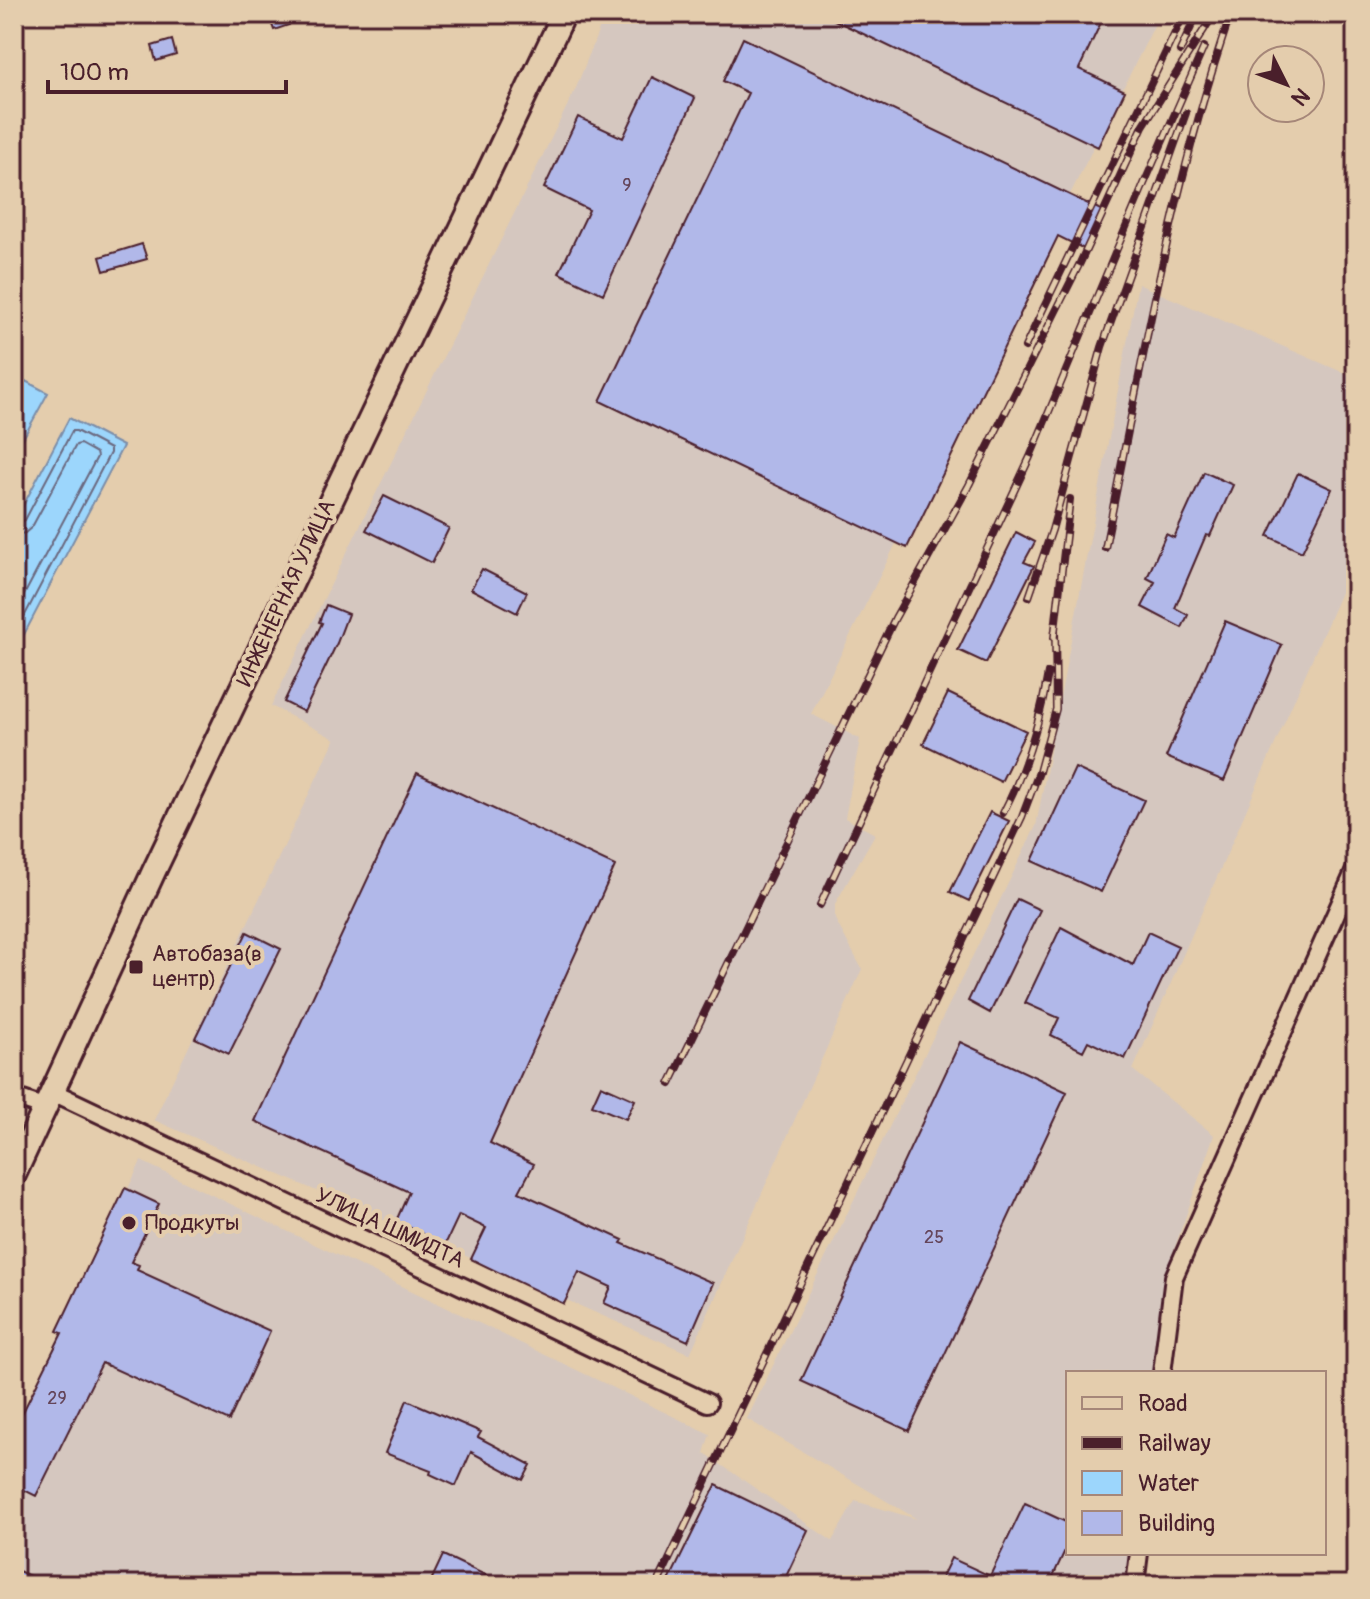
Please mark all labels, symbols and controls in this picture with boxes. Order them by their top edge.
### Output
scale bar [48,44,286,94]
north arrow [1246,44,1326,124]
text: 100 m [60,58,129,87]
text: N [1285,82,1316,112]
house number: 9 [622,174,632,197]
street label: ИНЖЕНЕРНАЯ УЛИЦА [230,495,342,691]
place label: Автобаза(в центр) [152,940,262,993]
marker: Автобаза(в центр) [127,958,145,976]
street label: УЛИЦА ШМИДТА [311,1181,469,1275]
place label: Продкуты [145,1209,240,1237]
marker: Продкуты [120,1214,138,1232]
house number: 25 [924,1226,944,1249]
legend [1066,1371,1326,1555]
house number: 29 [47,1387,67,1410]
text: Road [1138,1389,1188,1418]
text: Railway [1138,1429,1211,1458]
text: Water [1138,1469,1199,1498]
text: Building [1138,1509,1215,1538]

